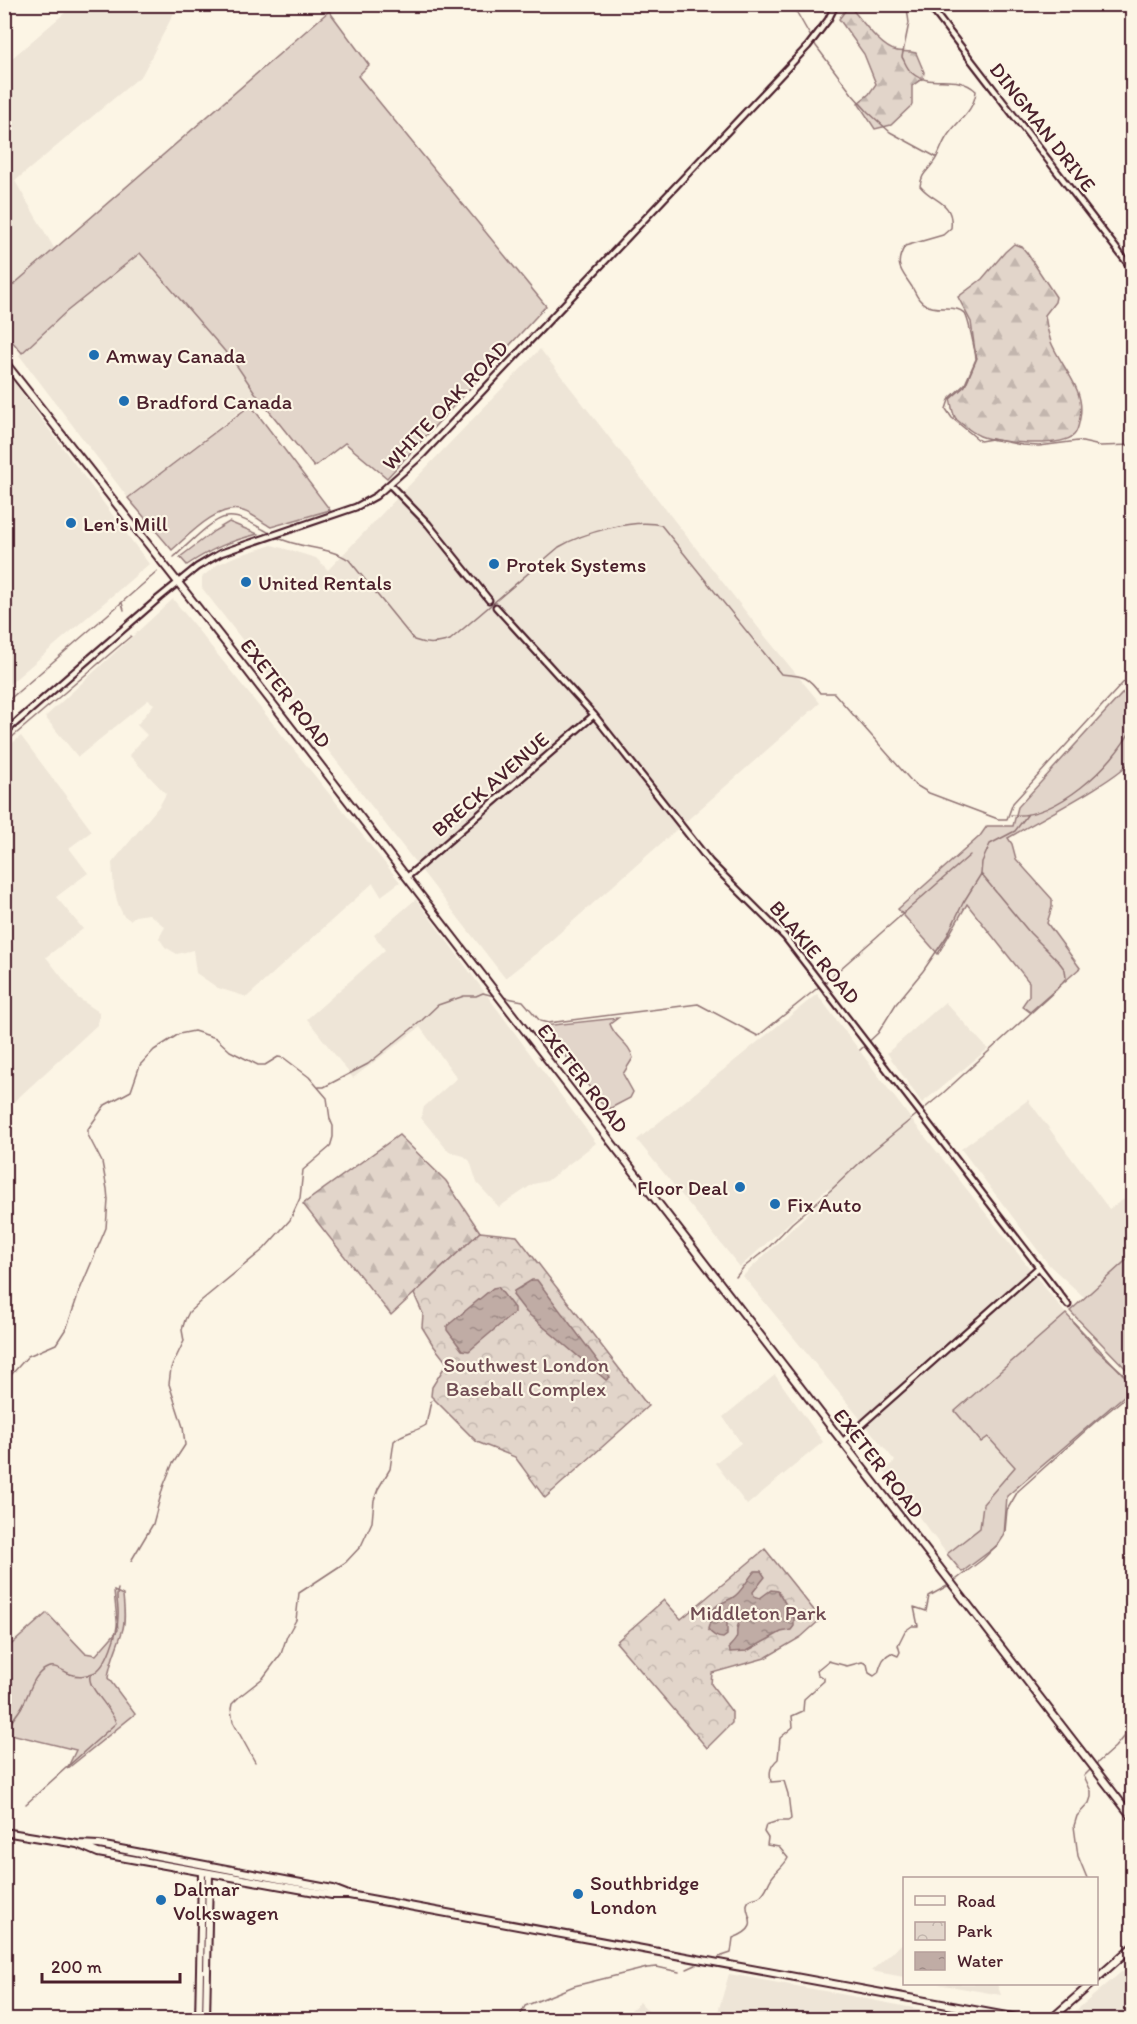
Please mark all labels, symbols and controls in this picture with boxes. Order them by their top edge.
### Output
street label: DINGMAN DRIVE [985,57,1101,197]
street label: WHITE OAK ROAD [377,335,513,475]
place label: Amway Canada [106,343,246,368]
marker: Amway Canada [87,348,101,362]
place label: Bradford Canada [136,389,292,414]
marker: Bradford Canada [117,394,131,408]
place label: Len's Mill [83,511,168,536]
marker: Len's Mill [64,516,78,530]
place label: Protek Systems [506,552,646,577]
marker: Protek Systems [487,557,501,571]
place label: United Rentals [258,570,392,595]
marker: United Rentals [239,575,253,589]
street label: EXETER ROAD [235,633,337,753]
street label: BRECK AVENUE [426,726,554,842]
street label: BLAKIE ROAD [764,895,866,1009]
street label: EXETER ROAD [532,1018,634,1138]
place label: Floor Deal [637,1175,728,1200]
marker: Floor Deal [733,1180,747,1194]
place label: Fix Auto [787,1192,862,1217]
marker: Fix Auto [768,1197,782,1211]
park label: Southwest London Baseball Complex [443,1352,609,1401]
street label: EXETER ROAD [828,1403,930,1523]
park label: Middleton Park [690,1600,826,1625]
place label: Southbridge London [590,1870,699,1919]
place label: Dalmar Volkswagen [173,1876,279,1925]
legend [903,1877,1098,1985]
marker: Southbridge London [571,1887,585,1901]
text: Road [957,1890,996,1912]
marker: Dalmar Volkswagen [154,1893,168,1907]
text: Park [957,1920,992,1942]
scale bar [42,1946,180,1984]
text: Water [957,1950,1003,1972]
text: 200 m [51,1956,102,1978]

